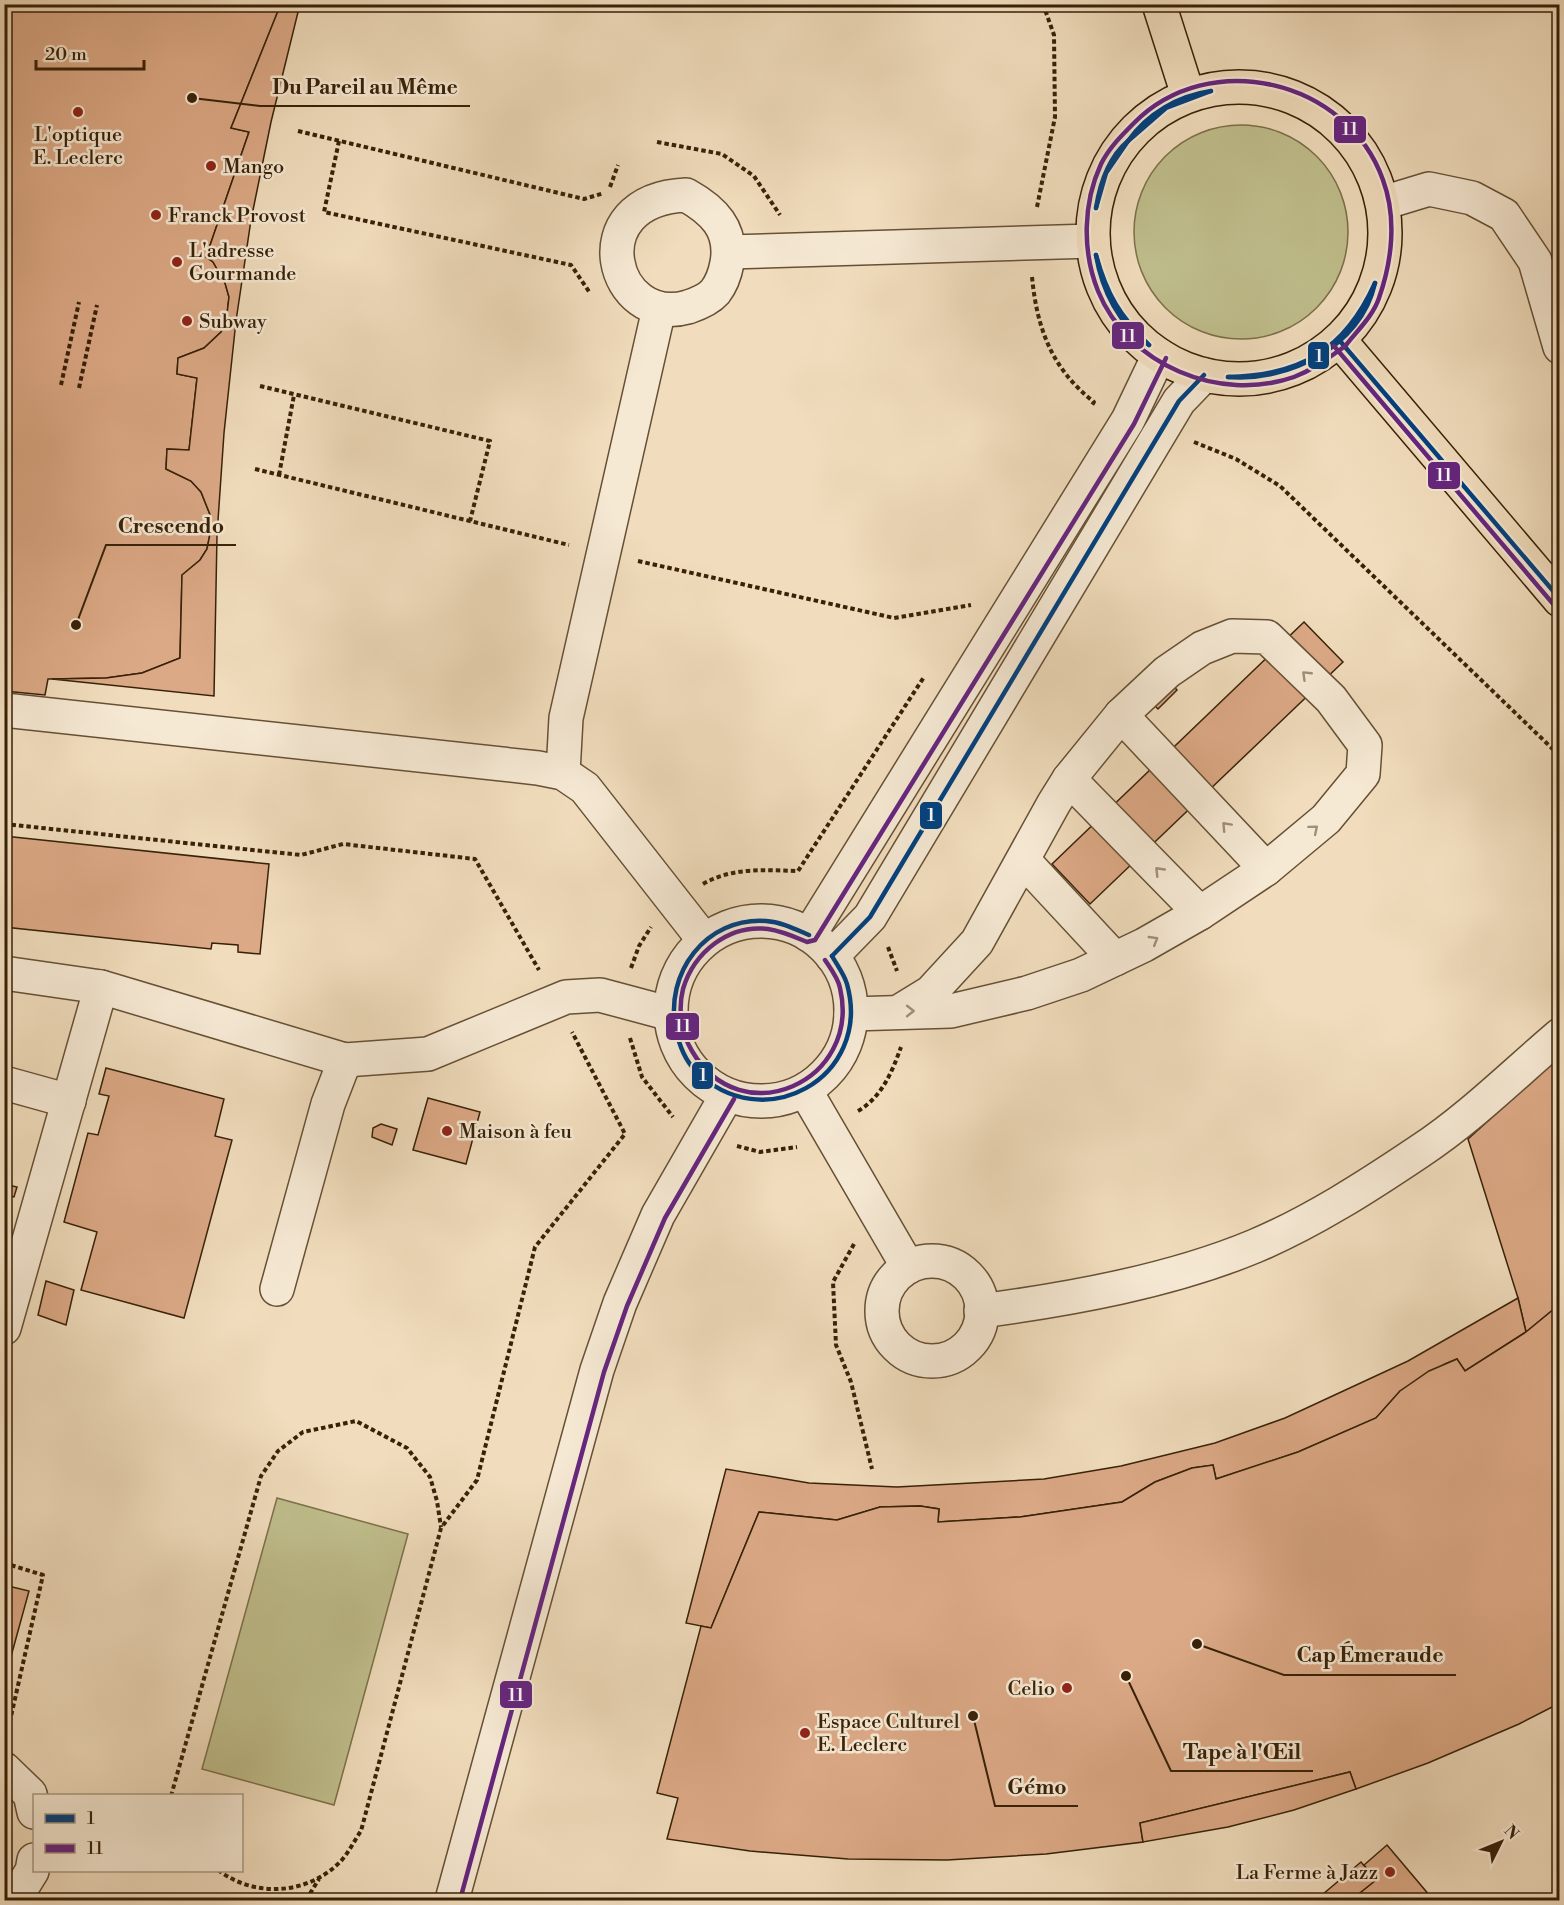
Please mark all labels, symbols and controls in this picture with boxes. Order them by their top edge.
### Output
scale bar [36,33,144,71]
text: 20 m [45,43,87,66]
callout: Du Pareil au Même [260,67,470,106]
text: Du Pareil au Même [272,75,458,101]
marker: L'optique E. Leclerc [71,105,85,119]
line badge: 11 [1333,115,1367,144]
text: 11 [1342,120,1358,140]
place label: L'optique E. Leclerc [33,123,123,171]
place label: Mango [223,155,284,180]
marker: Mango [204,159,218,173]
place label: Franck Provost [168,204,306,229]
marker: Franck Provost [149,208,163,222]
place label: L'adresse Gourmande [189,239,296,287]
marker: L'adresse Gourmande [170,255,184,269]
place label: Subway [199,310,267,335]
marker: Subway [180,314,194,328]
line badge: 11 [1111,321,1145,350]
text: 11 [1120,327,1136,347]
line badge: 1 [1307,341,1330,370]
text: 1 [1315,347,1323,367]
line badge: 11 [1427,461,1461,490]
text: 11 [1436,466,1452,486]
callout: Crescendo [106,506,236,545]
text: Crescendo [118,514,224,540]
one-way arrow [1302,671,1313,682]
line badge: 1 [919,801,943,830]
text: 1 [927,806,935,826]
one-way arrow [1222,823,1233,834]
one-way arrow [1307,825,1318,836]
one-way arrow [1155,867,1166,878]
one-way arrow [1148,935,1158,947]
one-way arrow [905,1005,914,1017]
line badge: 11 [665,1012,700,1041]
text: 11 [675,1017,691,1037]
line badge: 1 [691,1061,714,1090]
text: 1 [699,1066,707,1086]
place label: Maison à feu [459,1120,573,1145]
marker: Maison à feu [440,1124,454,1138]
callout: Cap Émeraude [1284,1636,1456,1675]
text: Cap Émeraude [1296,1641,1444,1669]
place label: Celio [1007,1677,1055,1702]
line badge: 11 [499,1680,533,1709]
marker: Celio [1060,1681,1074,1695]
text: 11 [508,1686,524,1706]
place label: Espace Culturel E. Leclerc [817,1710,960,1758]
marker: Espace Culturel E. Leclerc [798,1726,812,1740]
callout: Tape à l'Œil [1171,1732,1313,1771]
text: Tape à l'Œil [1183,1740,1301,1766]
callout: Gémo [995,1767,1078,1806]
text: Gémo [1007,1775,1067,1801]
legend [33,1794,243,1872]
text: 1 [87,1807,95,1830]
north arrow [1471,1812,1531,1872]
text: N [1500,1821,1523,1844]
text: 11 [87,1837,103,1860]
place label: La Ferme à Jazz [1236,1861,1378,1886]
marker: La Ferme à Jazz [1383,1865,1397,1879]

